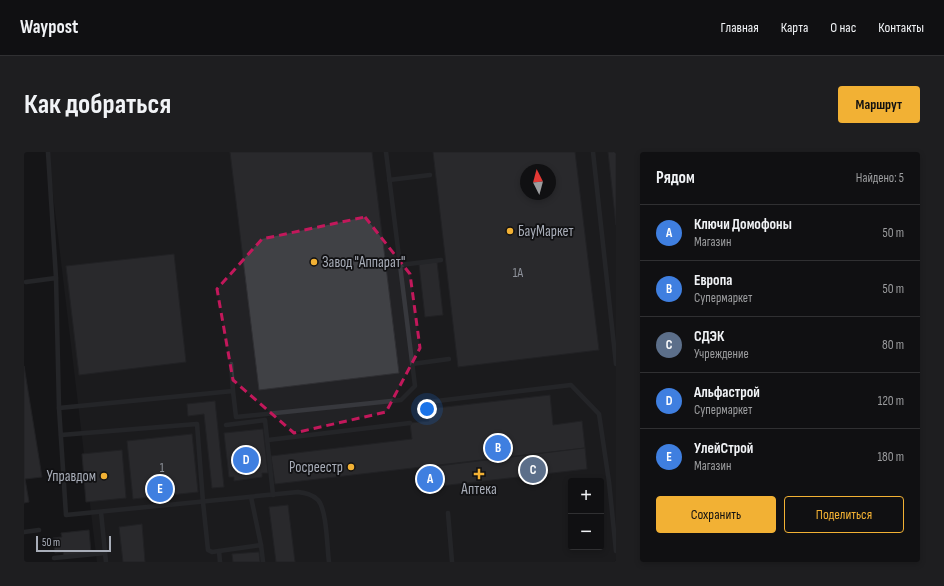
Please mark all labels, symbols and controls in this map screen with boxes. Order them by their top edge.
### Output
text: Waypost [20,16,78,39]
text: Главная [721,19,759,36]
text: Карта [781,19,808,36]
text: О нас [830,19,856,36]
text: Контакты [878,19,924,36]
button: Маршрут [838,86,920,123]
text: Как добраться [24,88,171,121]
north arrow [520,164,556,200]
text: Рядом [656,168,695,188]
text: Найдено: 5 [856,170,904,186]
text: Ключи Домофоны [694,215,792,234]
place label: БауМаркет [518,222,574,241]
text: A [666,225,672,241]
text: 50 m [883,225,904,241]
marker: БауМаркет [505,226,515,236]
text: Магазин [694,234,731,250]
place label: Завод "Аппарат" [322,253,405,272]
marker: Завод "Аппарат" [309,257,319,267]
house number: 1А [513,265,524,281]
text: Европа [694,271,732,290]
text: B [666,281,672,297]
text: 50 m [883,281,904,297]
text: Супермаркет [694,290,752,306]
text: СДЭК [694,327,724,346]
text: C [666,337,672,353]
text: 80 m [882,337,904,353]
text: Учреждение [694,346,749,362]
text: Альфастрой [694,383,760,402]
text: D [666,393,672,409]
text: 120 m [878,393,904,409]
your location [417,399,437,419]
text: Супермаркет [694,402,752,418]
pin: B [485,433,511,463]
text: УлейСтрой [694,439,753,458]
pin: D [233,445,259,475]
text: E [666,449,672,465]
text: 180 m [878,449,904,465]
pin: C [520,455,546,485]
place label: Росреестр [289,458,343,477]
text: Магазин [694,458,731,474]
house number: 1 [160,460,165,476]
marker: Росреестр [346,462,356,472]
pin: A [417,464,443,494]
place label: Управдом [47,467,96,486]
marker: Аптека [474,469,484,479]
marker: Управдом [99,471,109,481]
pin: E [147,474,173,504]
map controls [568,478,604,550]
button: + [568,478,604,514]
place label: Аптека [460,480,497,499]
button: Сохранить [656,496,776,533]
button: Поделиться [784,496,904,533]
button: − [568,514,604,550]
scale bar [36,534,111,553]
text: 50 m [42,536,60,549]

